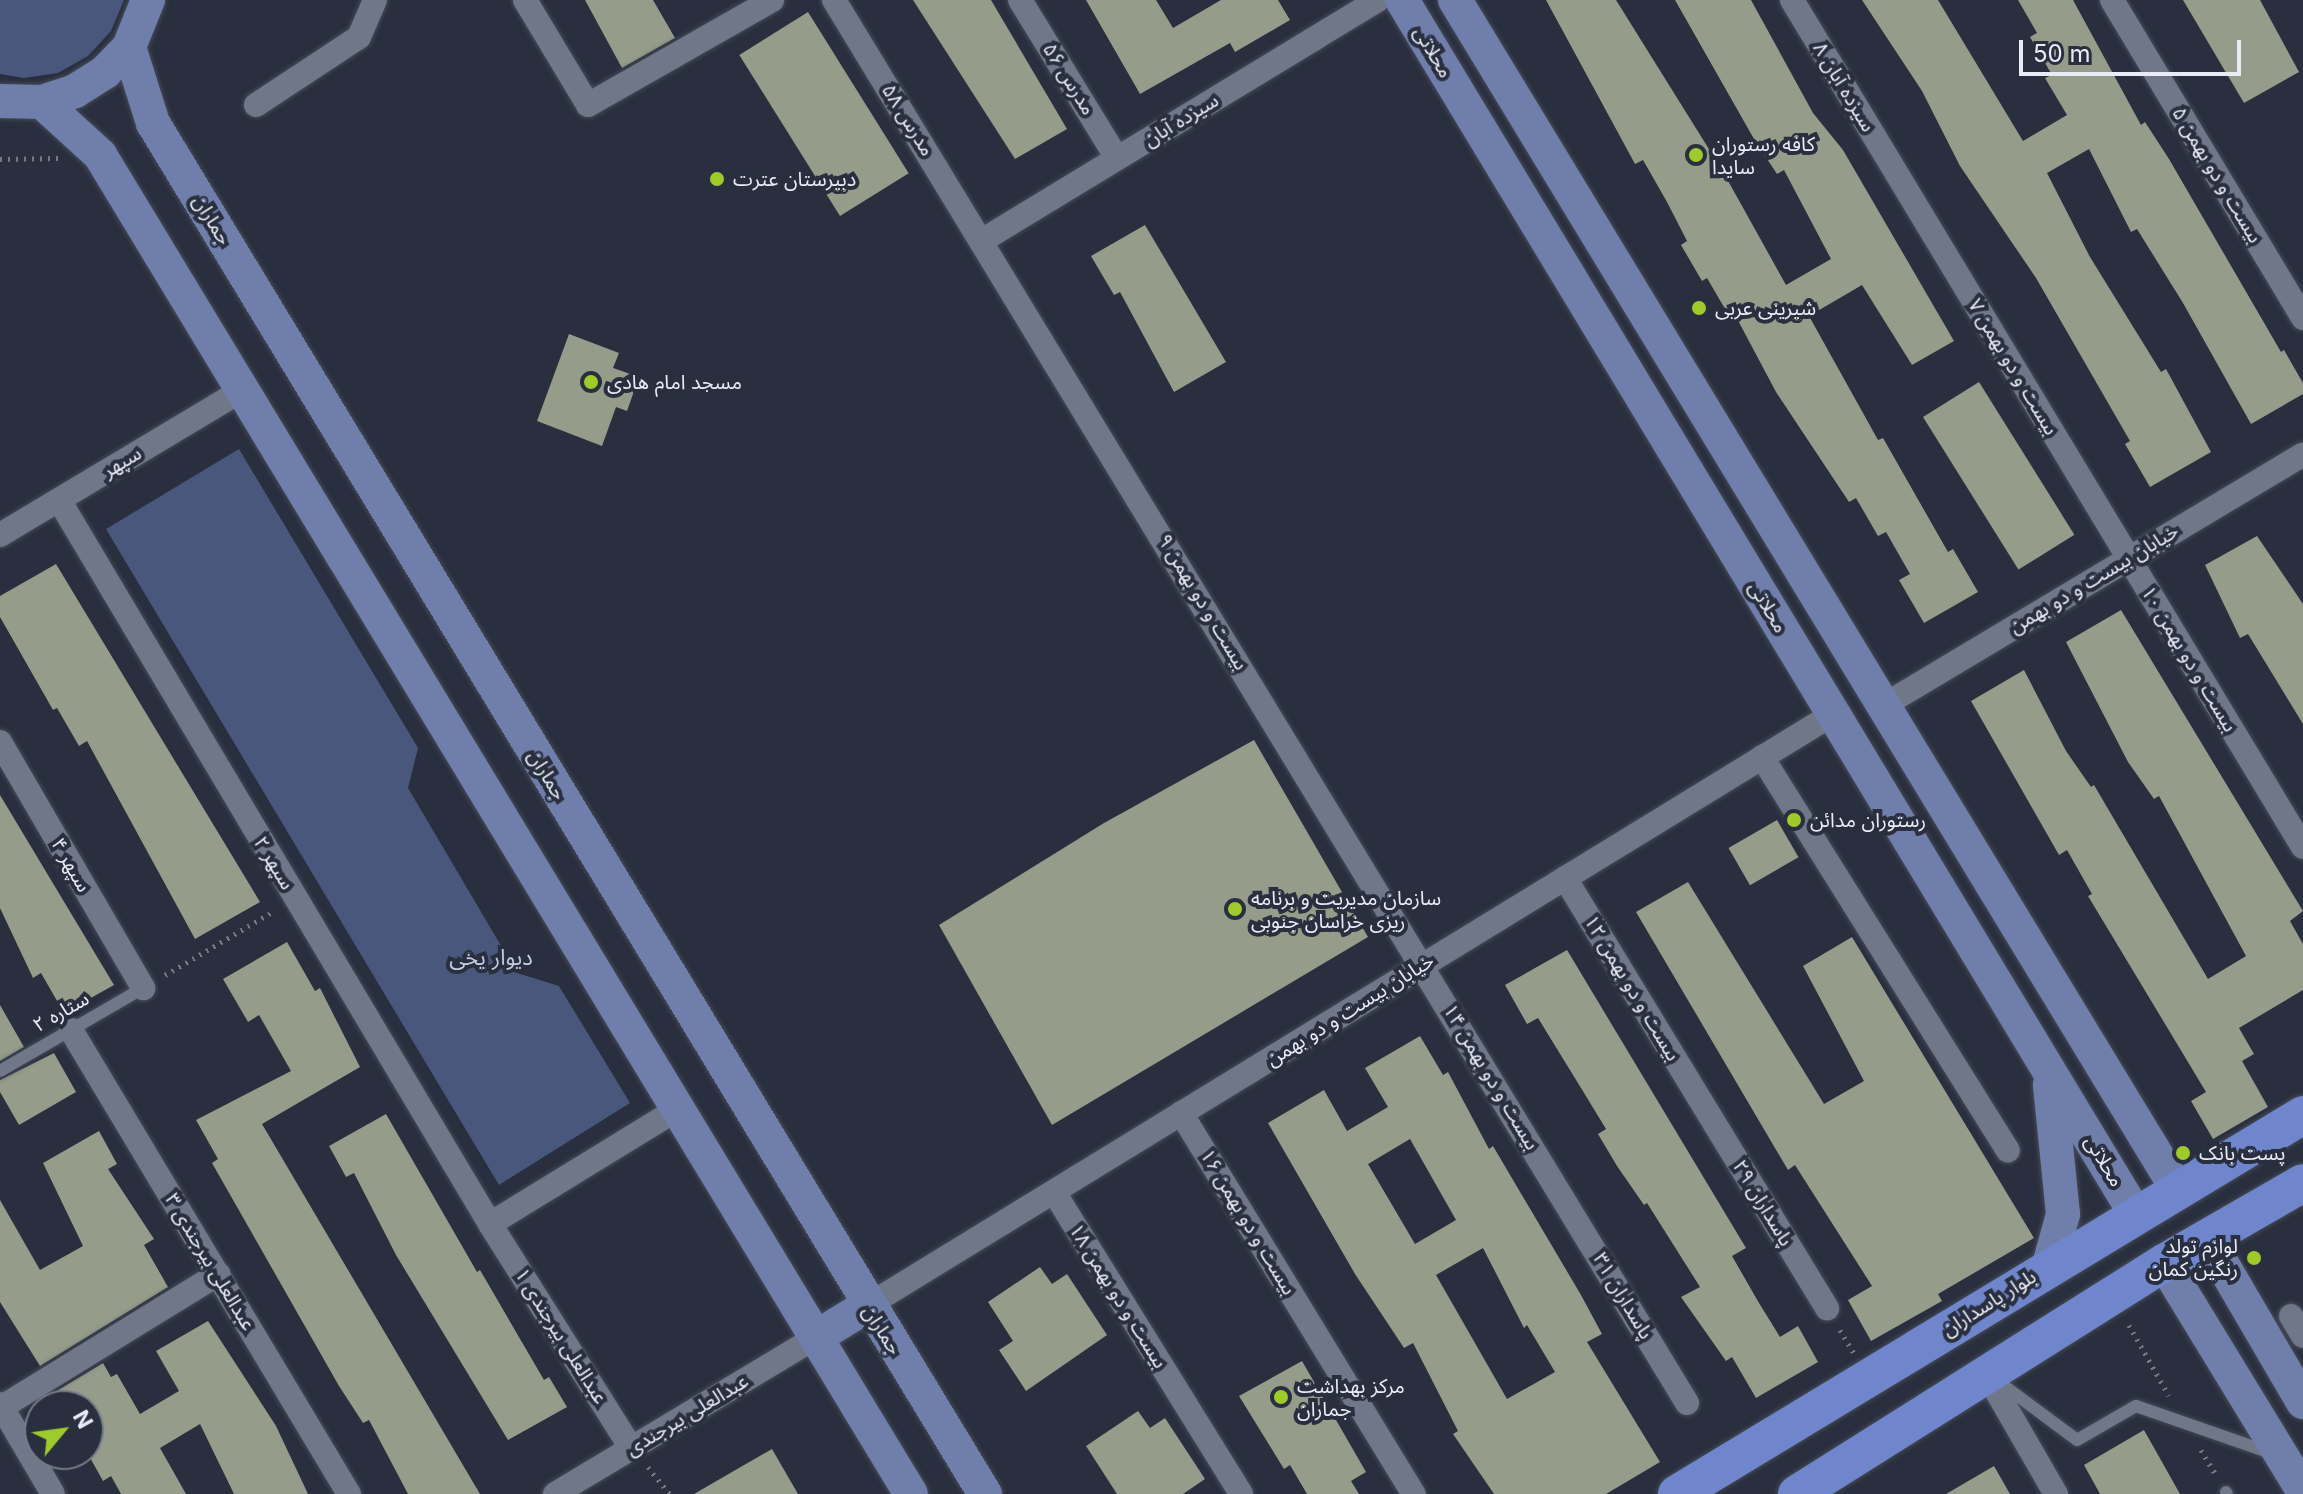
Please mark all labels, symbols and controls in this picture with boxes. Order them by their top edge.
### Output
street label: محلاتی [1408,22,1458,82]
scale bar [2023,24,2245,74]
street label: مدرس ۵۶ [1037,38,1101,120]
street label: سیزده آبان ۸ [1808,38,1880,136]
text: 50 m [2033,39,2091,68]
street label: مدرس ۵۸ [876,79,940,161]
street label: سیزده آبان [1139,88,1223,152]
street label: بیست و دو بهمن ۵ [2167,103,2267,247]
place label: کافه رستوران سایدا [1712,132,1815,179]
marker: کافه رستوران سایدا [1687,146,1705,164]
place label: دبیرستان عترت [733,167,856,191]
marker: دبیرستان عترت [708,170,726,188]
street label: جماران [188,190,236,250]
street label: بیست و دو بهمن ۷ [1963,295,2063,439]
place label: شیرینی عربی [1715,296,1816,320]
marker: شیرینی عربی [1690,299,1708,317]
place label: مسجد امام هادی [607,370,742,394]
marker: مسجد امام هادی [582,373,600,391]
street label: سپهر [98,441,146,483]
street label: خیابان بیست و دو بهمن [2005,519,2183,639]
street label: بیست و دو بهمن ۹ [1153,530,1253,674]
street label: محلاتی [1743,577,1793,637]
street label: بیست و دو بهمن ۱۰ [2136,582,2242,736]
street label: جماران [523,745,571,805]
place label: رستوران مدائن [1810,808,1926,832]
marker: رستوران مدائن [1785,811,1803,829]
street label: سپهر ۲ [249,832,299,894]
street label: سپهر ۴ [46,834,96,896]
place label: سازمان مدیریت و برنامه ریزی خراسان جنوبی [1251,886,1441,933]
marker: سازمان مدیریت و برنامه ریزی خراسان جنوبی [1226,900,1244,918]
street label: بیست و دو بهمن ۱۲ [1579,911,1685,1065]
district label: دیوار یخی [449,945,533,971]
street label: خیابان بیست و دو بهمن [1262,949,1438,1071]
street label: ستاره ۲ [29,986,93,1038]
street label: بیست و دو بهمن ۱۴ [1438,1000,1544,1154]
street label: محلاتی [2079,1131,2129,1191]
place label: پست بانک [2199,1141,2286,1165]
marker: پست بانک [2174,1144,2192,1162]
street label: بیست و دو بهمن ۱۶ [1195,1145,1301,1299]
street label: پاسداران ۲۹ [1728,1155,1798,1251]
street label: عبدالعلی بیرجندی ۳ [160,1189,260,1335]
street label: بیست و دو بهمن ۱۸ [1064,1219,1172,1373]
place label: لوازم تولد رنگین کمان [2149,1234,2238,1281]
street label: پاسداران ۳۱ [1588,1248,1658,1344]
marker: لوازم تولد رنگین کمان [2245,1249,2263,1267]
street label: عبدالعلی بیرجندی ۱ [510,1264,612,1408]
street label: بلوار پاسداران [1937,1265,2041,1341]
street label: جماران [857,1301,907,1359]
street label: عبدالعلی بیرجندی [621,1369,753,1461]
place label: مرکز بهداشت جماران [1297,1374,1405,1421]
marker: مرکز بهداشت جماران [1272,1388,1290,1406]
north arrow [24,1390,104,1470]
text: N [68,1406,99,1433]

